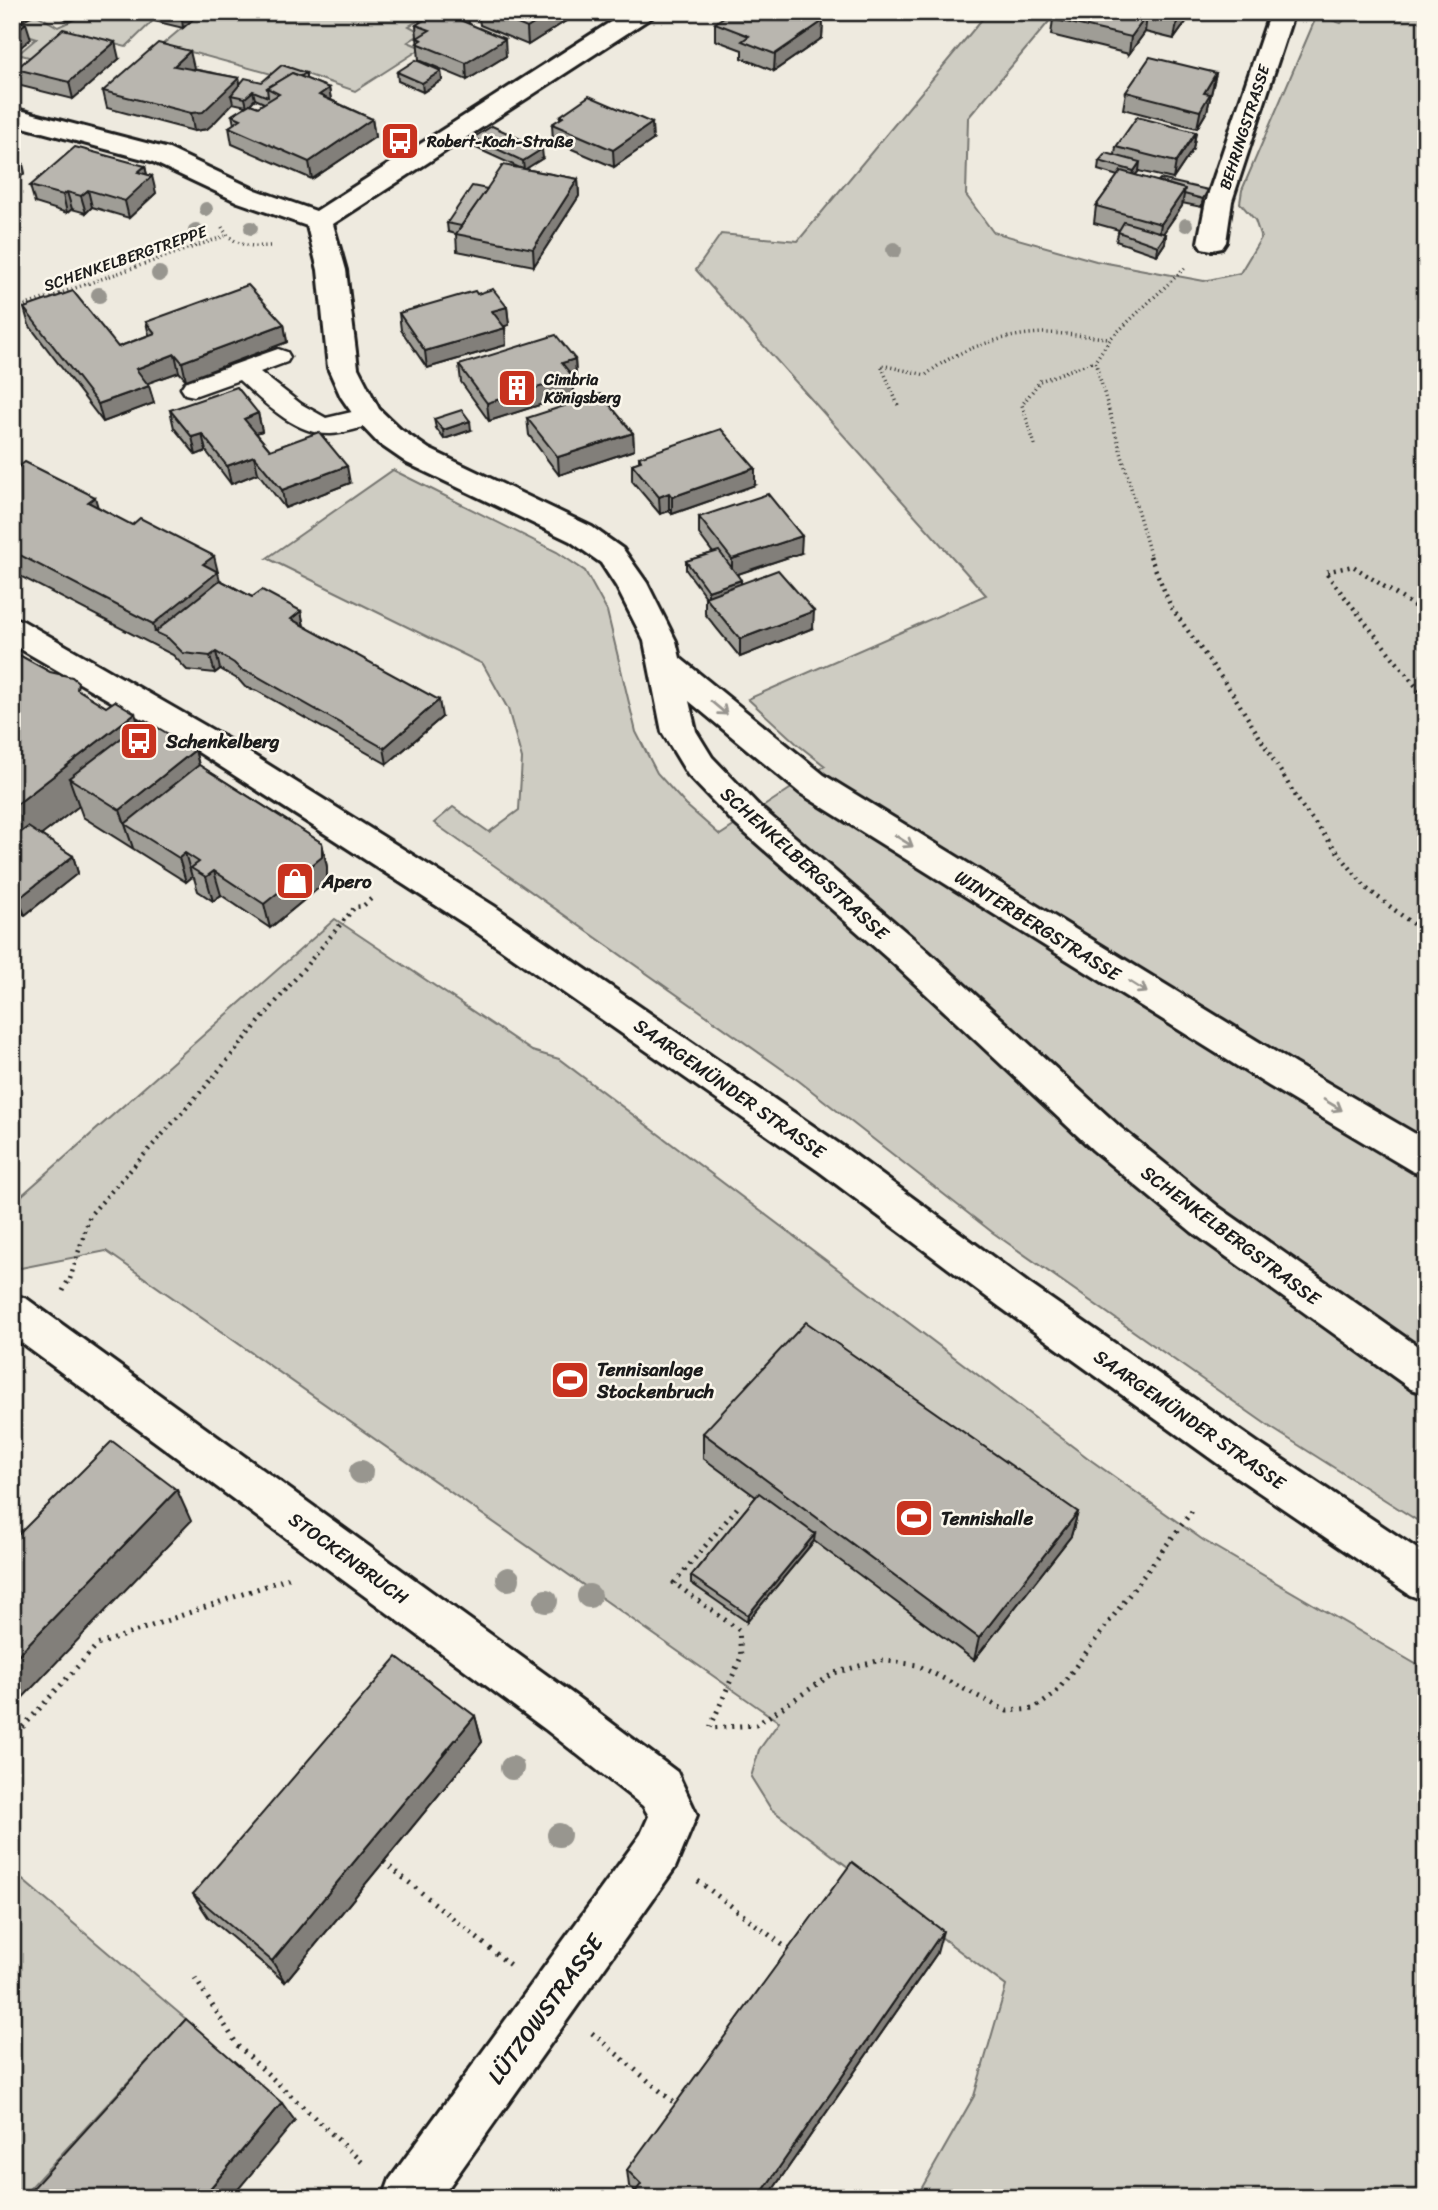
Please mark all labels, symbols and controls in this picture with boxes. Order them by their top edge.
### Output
street label: BEHRINGSTRASSE [1211,60,1279,193]
bus stop icon: Robert-Koch-Straße [379,120,421,162]
place label: Robert-Koch-Straße [426,127,574,156]
street label: SCHENKELBERGTREPPE [39,217,212,300]
place label: Cimbria Königsberg [543,365,621,412]
building icon: Cimbria Königsberg [496,367,538,409]
one-way arrow [710,700,728,716]
bus stop icon: Schenkelberg [118,720,160,762]
place label: Schenkelberg [165,725,280,758]
street label: SCHENKELBERGSTRASSE [713,778,898,950]
one-way arrow [893,835,913,849]
shop icon: Apero [274,860,316,902]
street label: WINTERBERGSTRASSE [948,861,1129,991]
place label: Apero [321,865,372,898]
one-way arrow [1128,980,1148,994]
street label: SAARGEMÜNDER STRASSE [627,1009,834,1168]
one-way arrow [1322,1099,1342,1113]
street label: SCHENKELBERGSTRASSE [1134,1157,1329,1315]
street label: SAARGEMÜNDER STRASSE [1087,1340,1294,1499]
place label: Tennisanlage Stockenbruch [596,1353,714,1408]
sports icon: Tennisanlage Stockenbruch [549,1359,591,1401]
sports icon: Tennishalle [893,1497,935,1539]
place label: Tennishalle [941,1502,1033,1535]
street label: STOCKENBRUCH [281,1503,416,1614]
street label: LÜTZOWSTRASSE [476,1924,615,2093]

